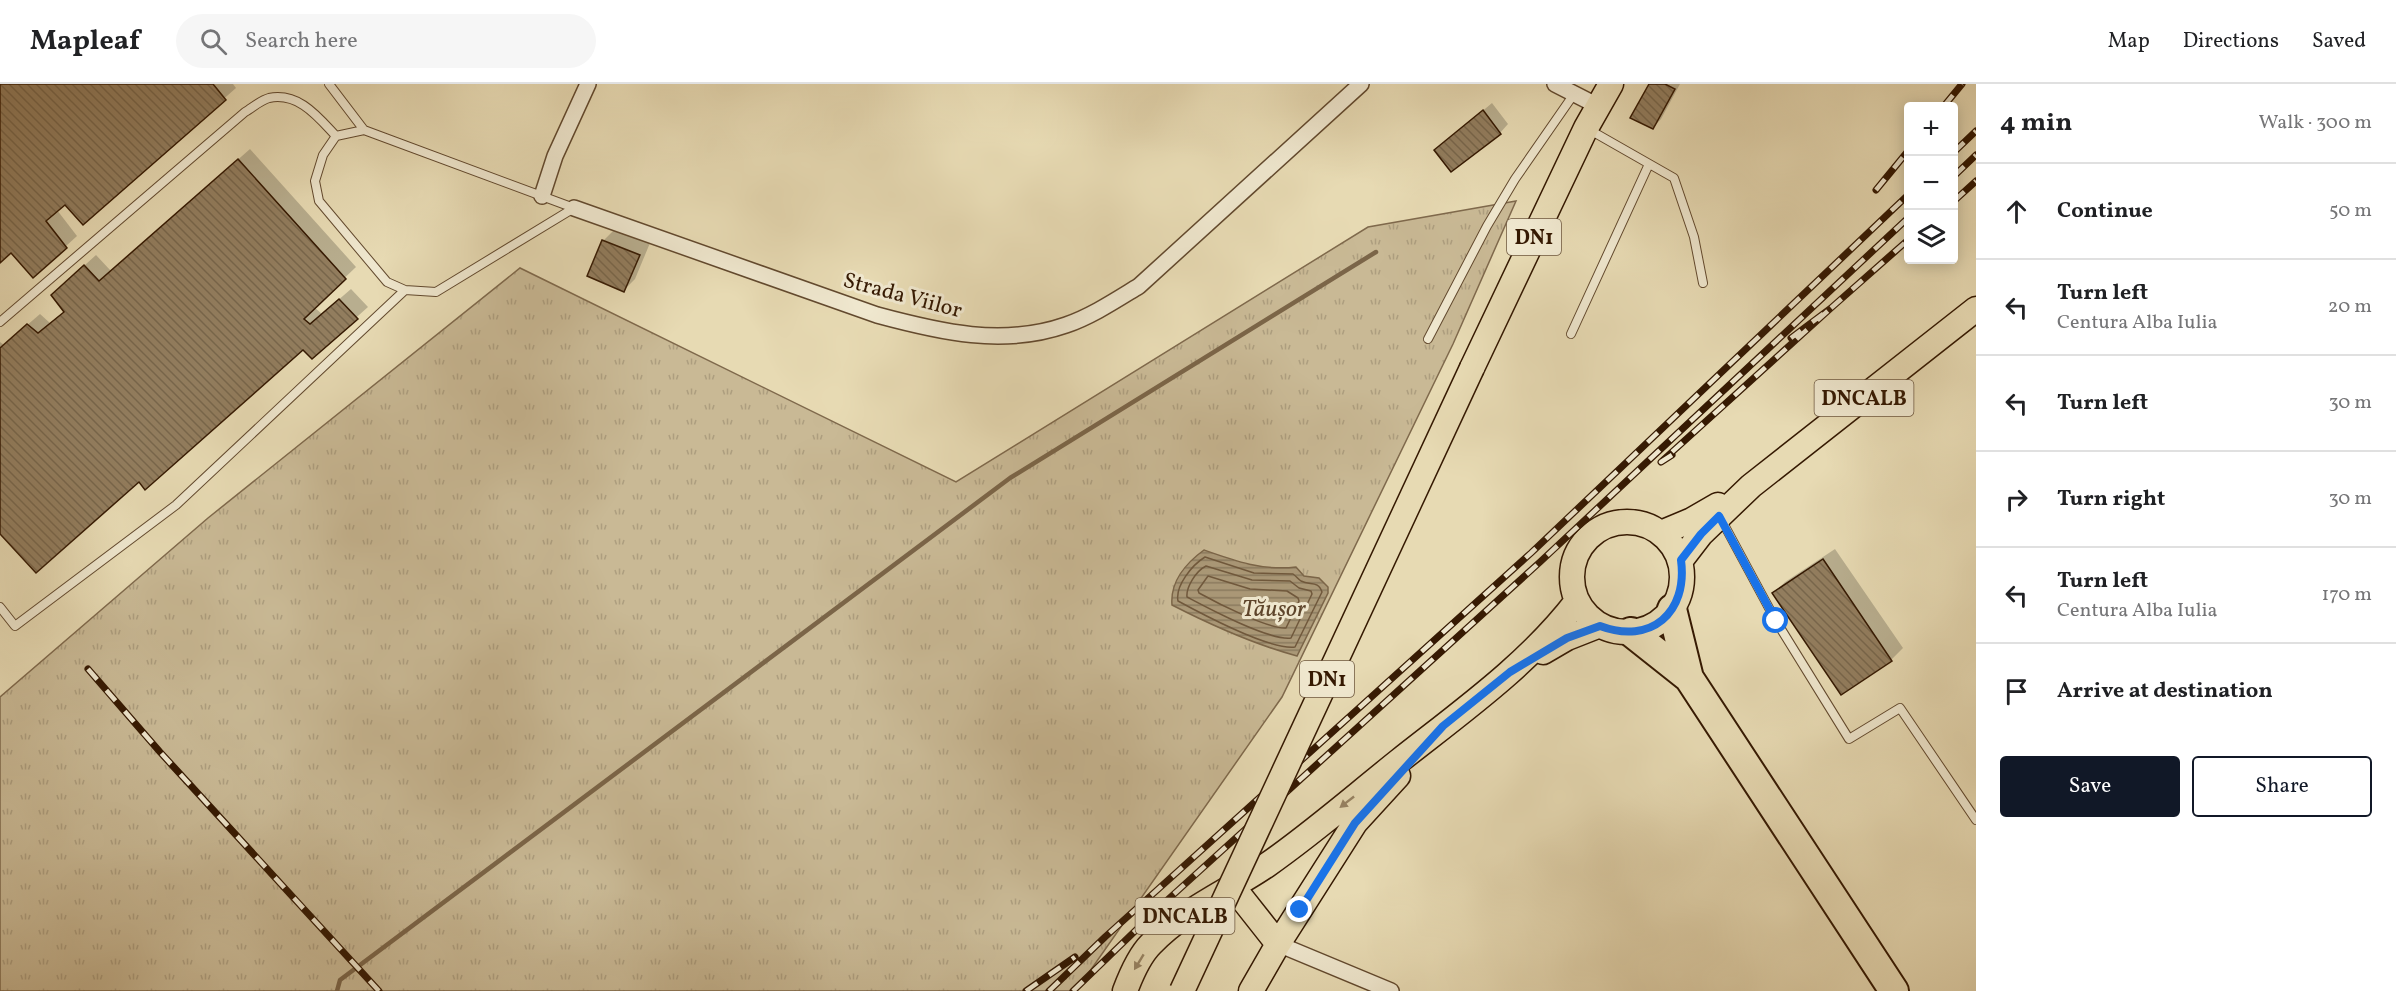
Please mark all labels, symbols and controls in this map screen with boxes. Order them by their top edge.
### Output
search box [176,14,596,68]
text: Mapleaf [30,22,140,61]
icon: search [197,25,230,58]
text: Search here [245,26,358,57]
text: Map [2108,27,2150,56]
text: Directions [2183,27,2279,56]
text: Saved [2312,27,2366,56]
map controls [1904,102,1958,264]
button: + [1904,102,1958,156]
text: 4 min [2000,105,2072,141]
text: Walk · 300 m [2259,109,2372,137]
button: − [1904,156,1958,210]
icon: ahead [2000,195,2033,228]
text: Continue [2057,196,2153,227]
text: 50 m [2329,197,2372,225]
button: layers [1904,210,1958,264]
road number: DN1 [1507,219,1561,255]
street label: Strada Viilor [839,266,965,327]
text: Turn left [2057,278,2148,309]
icon: left [2000,291,2033,324]
text: 20 m [2328,293,2372,321]
text: Centura Alba Iulia [2057,309,2217,337]
road number: DNCALB [1814,380,1914,416]
icon: left [2000,387,2033,420]
text: Turn left [2057,388,2148,419]
text: 30 m [2328,389,2372,417]
icon: right [2000,483,2033,516]
text: Turn right [2057,484,2165,515]
text: 30 m [2328,485,2372,513]
text: Turn left [2057,566,2148,597]
icon: left [2000,579,2033,612]
text: 170 m [2322,581,2372,609]
water label: Tăușor [1242,593,1307,627]
text: Centura Alba Iulia [2057,597,2217,625]
route start [1762,607,1788,633]
road number: DN1 [1300,661,1354,697]
icon: arrive [2000,675,2033,708]
text: Arrive at destination [2057,676,2273,707]
button: Save [2000,756,2180,817]
button: Share [2192,756,2372,817]
one-way arrow [1340,795,1355,807]
route end [1286,896,1312,922]
road number: DNCALB [1136,898,1234,934]
one-way arrow [1134,954,1145,970]

